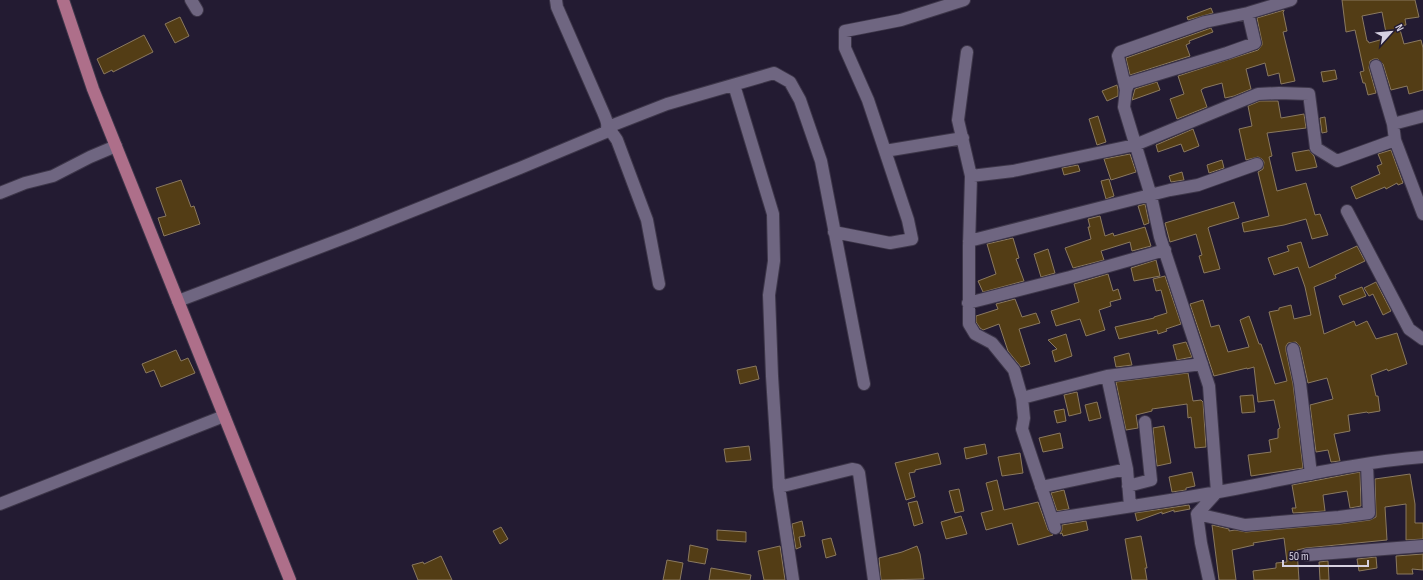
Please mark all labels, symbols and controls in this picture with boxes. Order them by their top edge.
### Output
north arrow [1371,12,1411,52]
text: N [1392,22,1407,33]
scale bar [1283,542,1368,568]
text: 50 m [1289,549,1309,564]

